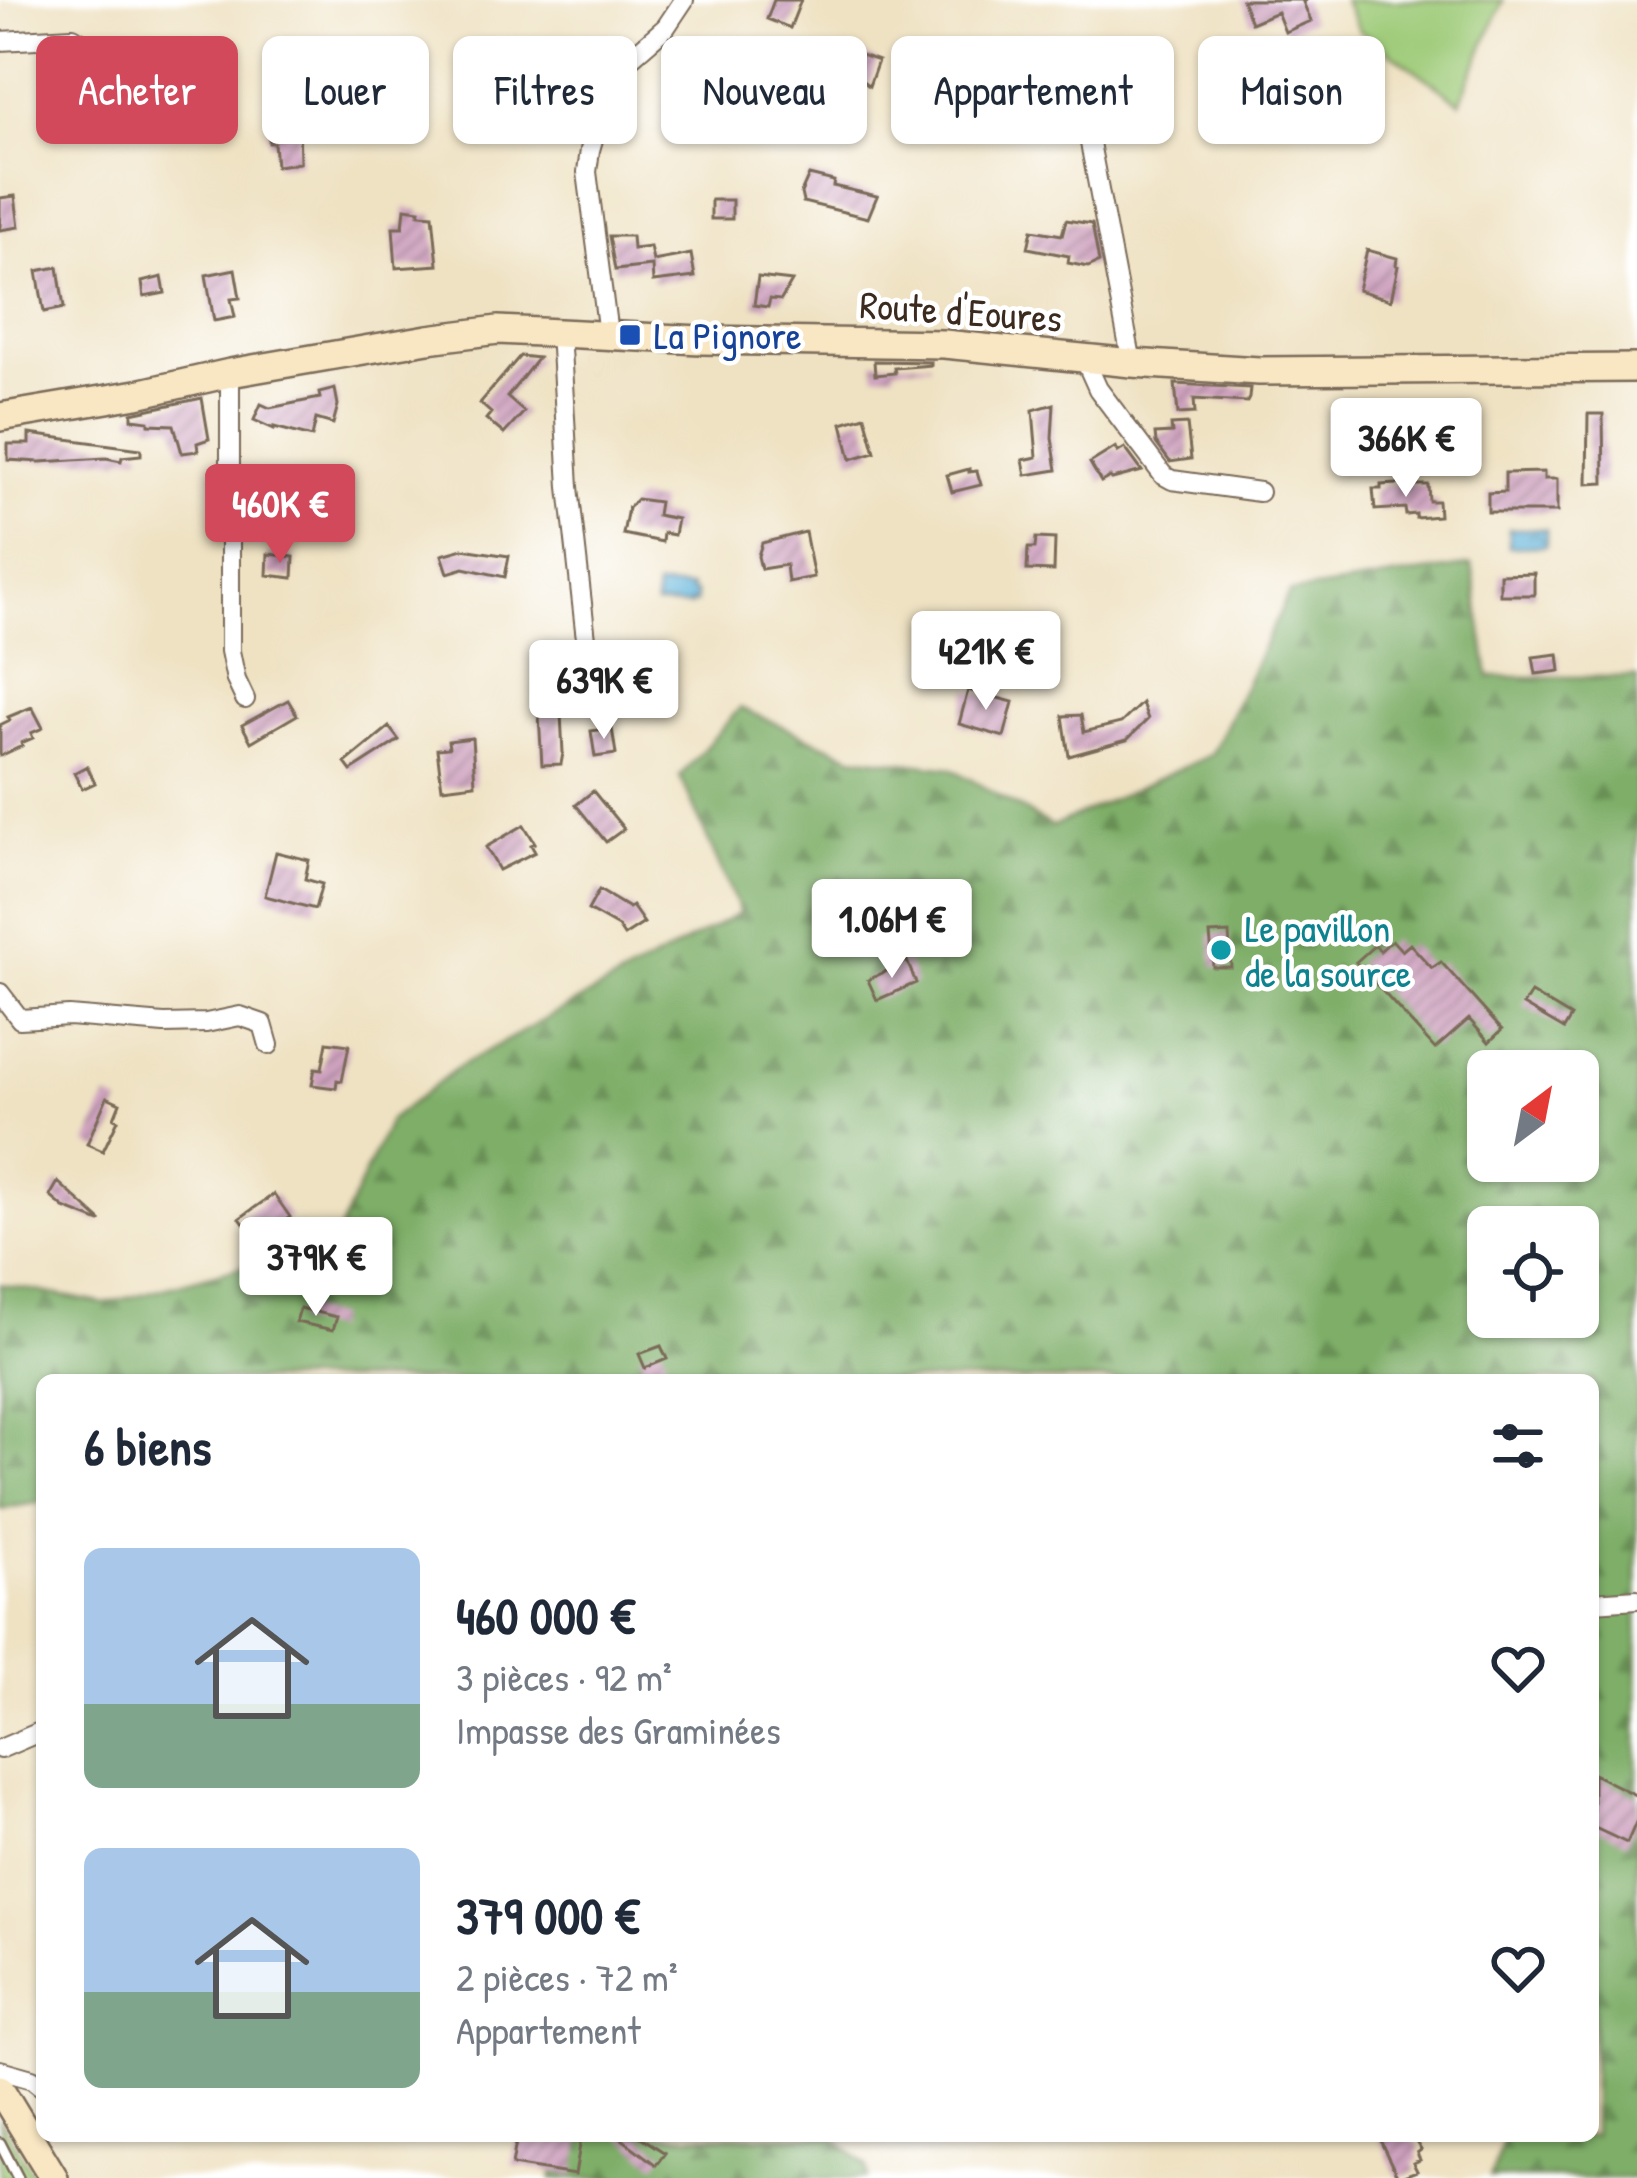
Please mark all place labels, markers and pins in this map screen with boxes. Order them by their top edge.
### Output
place label: La Pignore [654,308,802,361]
marker: La Pignore [617,322,643,348]
pin: 366K € [1308,398,1504,500]
pin: 460K € [182,464,378,566]
pin: 421K € [888,611,1084,713]
pin: 639K € [506,640,702,742]
pin: 1.06M € [781,879,1003,981]
place label: Le pavillon de la source [1245,901,1411,999]
marker: Le pavillon de la source [1208,937,1234,963]
pin: 379K € [218,1217,414,1319]

